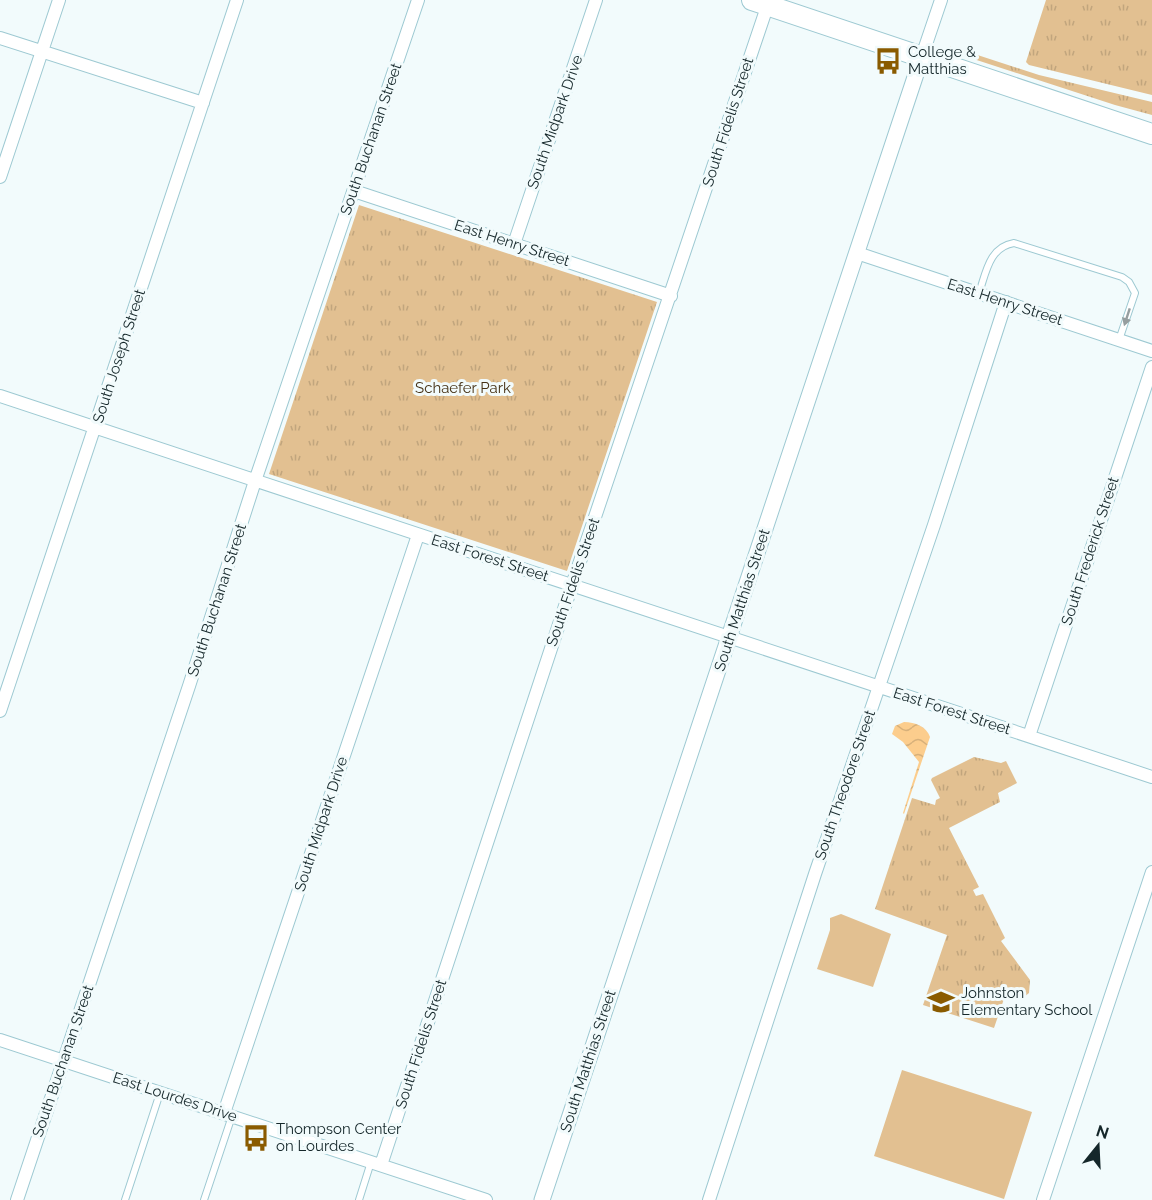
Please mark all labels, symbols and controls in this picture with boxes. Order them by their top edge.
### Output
place label: College & Matthias [908,43,976,78]
bus stop icon: College & Matthias [873,46,903,76]
street label: South Midpark Drive [524,52,586,191]
street label: South Fidelis Street [699,55,757,189]
street label: South Buchanan Street [336,61,406,217]
street label: East Henry Street [452,216,572,270]
street label: East Henry Street [945,275,1065,329]
street label: South Joseph Street [89,287,149,425]
one-way arrow [1122,308,1131,326]
park label: Schaefer Park [415,379,511,397]
street label: South Frederick Street [1058,475,1122,627]
street label: South Fidelis Street [543,515,603,649]
street label: South Buchanan Street [184,521,250,679]
street label: South Matthias Street [710,527,774,673]
street label: East Forest Street [429,531,551,585]
street label: East Forest Street [891,684,1013,738]
street label: South Theodore Street [811,708,879,862]
street label: South Midpark Drive [291,754,351,894]
street label: South Fidelis Street [392,977,450,1111]
street label: South Buchanan Street [28,983,98,1139]
place label: Johnston Elementary School [961,984,1093,1019]
school or university icon: Johnston Elementary School [926,987,956,1017]
street label: South Matthias Street [556,988,620,1134]
street label: East Lourdes Drive [110,1068,240,1126]
north arrow [1068,1116,1128,1176]
place label: Thompson Center on Lourdes [276,1120,402,1155]
text: N [1094,1121,1111,1143]
bus stop icon: Thompson Center on Lourdes [241,1123,271,1153]

